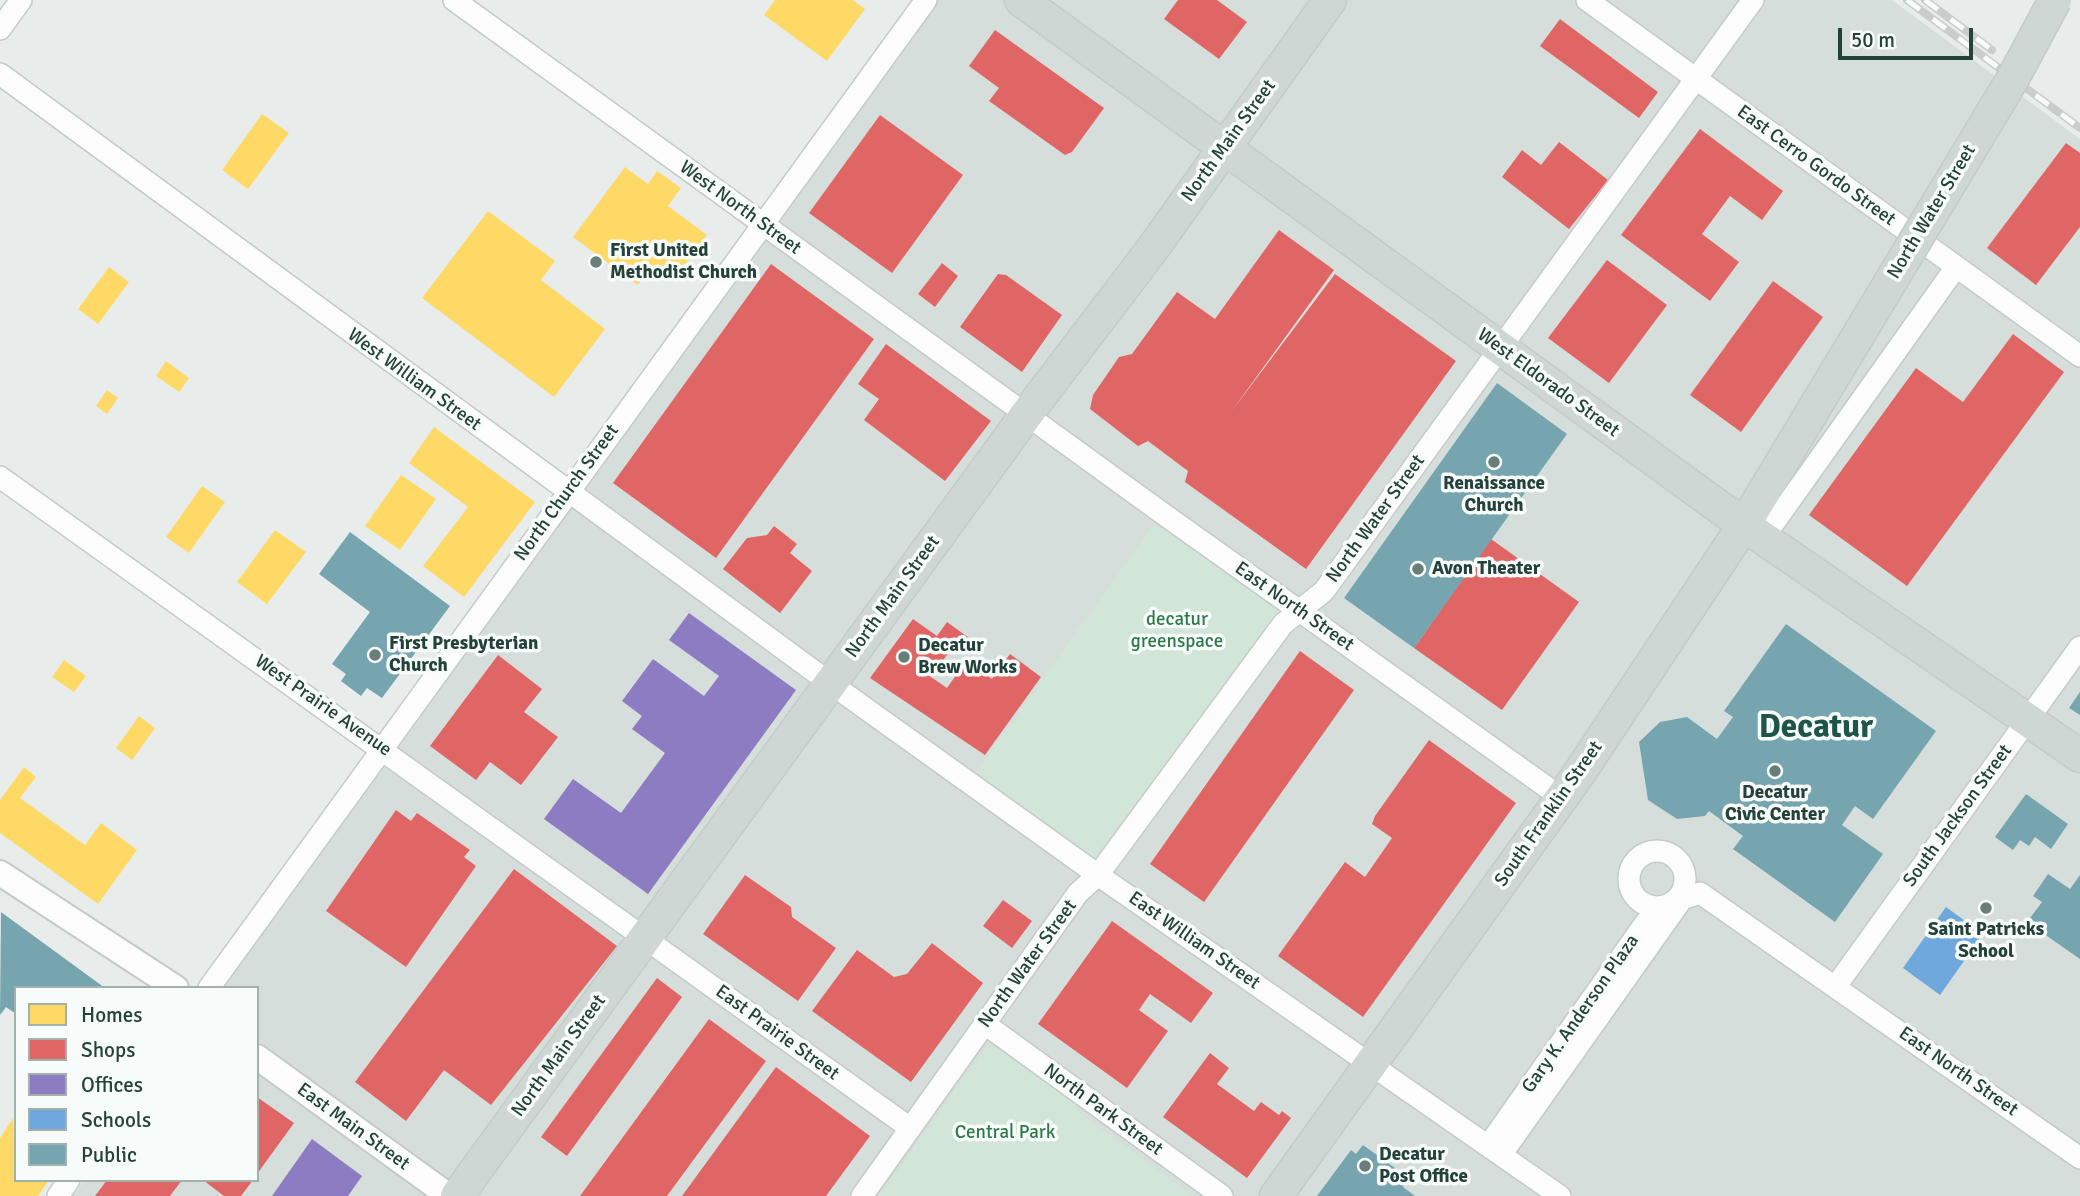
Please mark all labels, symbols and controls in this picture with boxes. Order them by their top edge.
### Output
scale bar [1842,14,1977,58]
text: 50 m [1851,27,1895,53]
street label: North Main Street [1177,75,1281,207]
street label: East Cerro Gordo Street [1732,101,1900,231]
street label: North Water Street [1883,141,1981,283]
street label: West North Street [675,156,805,260]
place label: First United Methodist Church [610,240,757,284]
marker: First United Methodist Church [588,254,604,270]
street label: West William Street [343,324,485,436]
street label: West Eldorado Street [1472,324,1624,442]
street label: North Church Street [510,420,624,566]
street label: North Water Street [1322,450,1430,588]
marker: Renaissance Church [1486,454,1502,470]
place label: Renaissance Church [1443,473,1545,517]
street label: North Main Street [841,531,945,663]
street label: East North Street [1230,557,1358,657]
place label: Avon Theater [1432,558,1540,580]
marker: Avon Theater [1410,561,1426,577]
park label: decatur greenspace [1131,609,1223,653]
place label: First Presbyterian Church [389,633,538,677]
place label: Decatur Brew Works [918,635,1017,679]
marker: First Presbyterian Church [367,647,383,663]
marker: Decatur Brew Works [896,649,912,665]
street label: West Prairie Avenue [250,650,396,762]
district label: Decatur [1759,708,1873,748]
street label: South Franklin Street [1490,737,1608,891]
street label: South Jackson Street [1899,740,2017,892]
marker: Decatur Civic Center [1767,763,1783,779]
place label: Decatur Civic Center [1725,782,1825,826]
street label: East William Street [1124,887,1264,995]
street label: North Water Street [974,895,1082,1033]
marker: Saint Patricks School [1978,900,1994,916]
place label: Saint Patricks School [1928,919,2044,963]
street label: Gary K. Anderson Plaza [1518,930,1644,1098]
street label: East Prairie Street [711,981,843,1085]
legend [14,986,259,1182]
street label: North Main Street [507,990,611,1122]
text: Homes [81,1002,143,1028]
street label: East North Street [1894,1022,2022,1122]
text: Shops [81,1037,135,1063]
street label: North Park Street [1039,1059,1167,1161]
text: Offices [81,1072,143,1098]
street label: East Main Street [292,1079,414,1175]
text: Schools [81,1107,151,1133]
park label: Central Park [955,1122,1055,1144]
text: Public [81,1142,137,1168]
place label: Decatur Post Office [1379,1144,1468,1188]
marker: Decatur Post Office [1357,1158,1373,1174]

